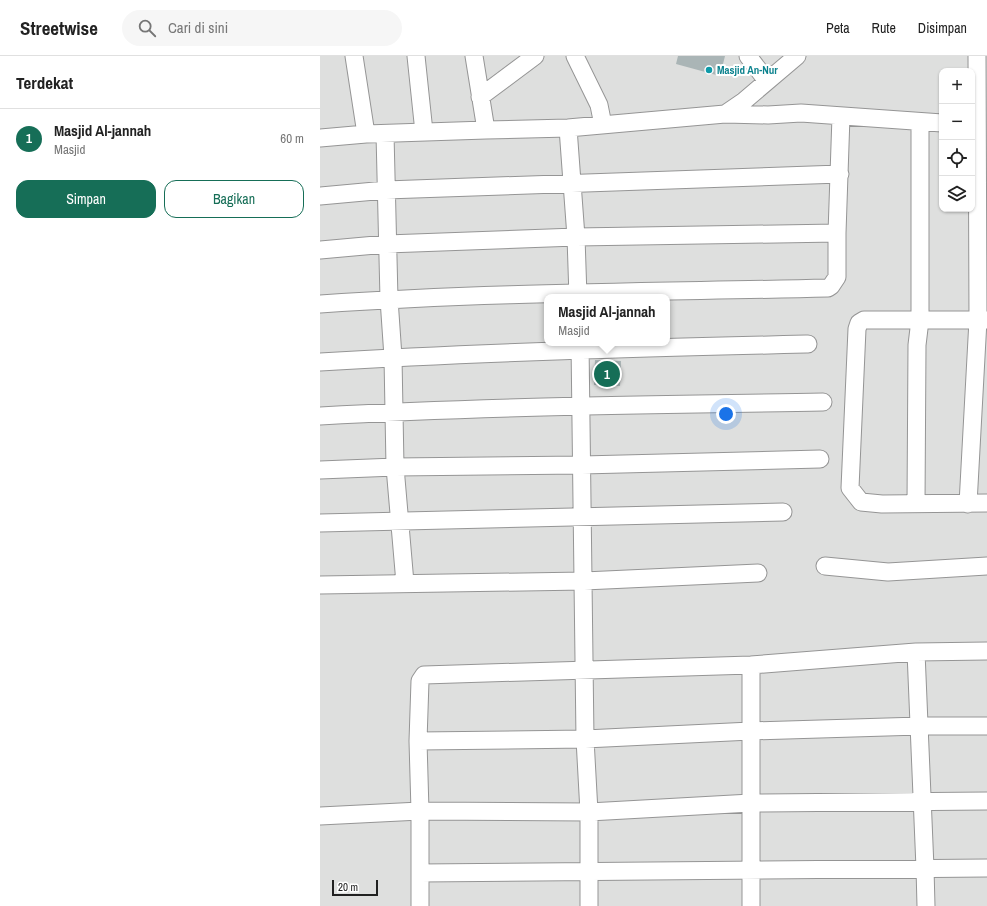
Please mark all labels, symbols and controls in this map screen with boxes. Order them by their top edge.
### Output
search box [122,10,402,46]
text: Streetwise [20,15,98,41]
icon: search [136,17,158,39]
text: Cari di sini [168,17,228,38]
text: Peta [826,19,850,37]
text: Rute [872,19,896,37]
text: Disimpan [918,19,967,37]
place label: Masjid An-Nur [717,63,778,77]
marker: Masjid An-Nur [704,65,714,75]
map controls [939,68,975,212]
button: + [939,68,975,104]
text: Terdekat [16,71,73,94]
button: − [939,104,975,140]
text: Masjid Al-jannah [54,120,151,141]
text: 1 [26,130,32,147]
text: 60 m [280,130,304,147]
button: locate [939,140,975,176]
text: Masjid [54,141,85,158]
button: layers [939,176,975,212]
button: Simpan [16,180,156,218]
button: Bagikan [164,180,304,218]
popup [544,294,670,346]
text: Masjid Al-jannah [558,301,656,322]
text: Masjid [558,322,590,339]
pin: 1 [594,359,620,389]
your location [716,404,736,424]
scale bar [332,878,378,897]
text: 20 m [338,880,358,894]

